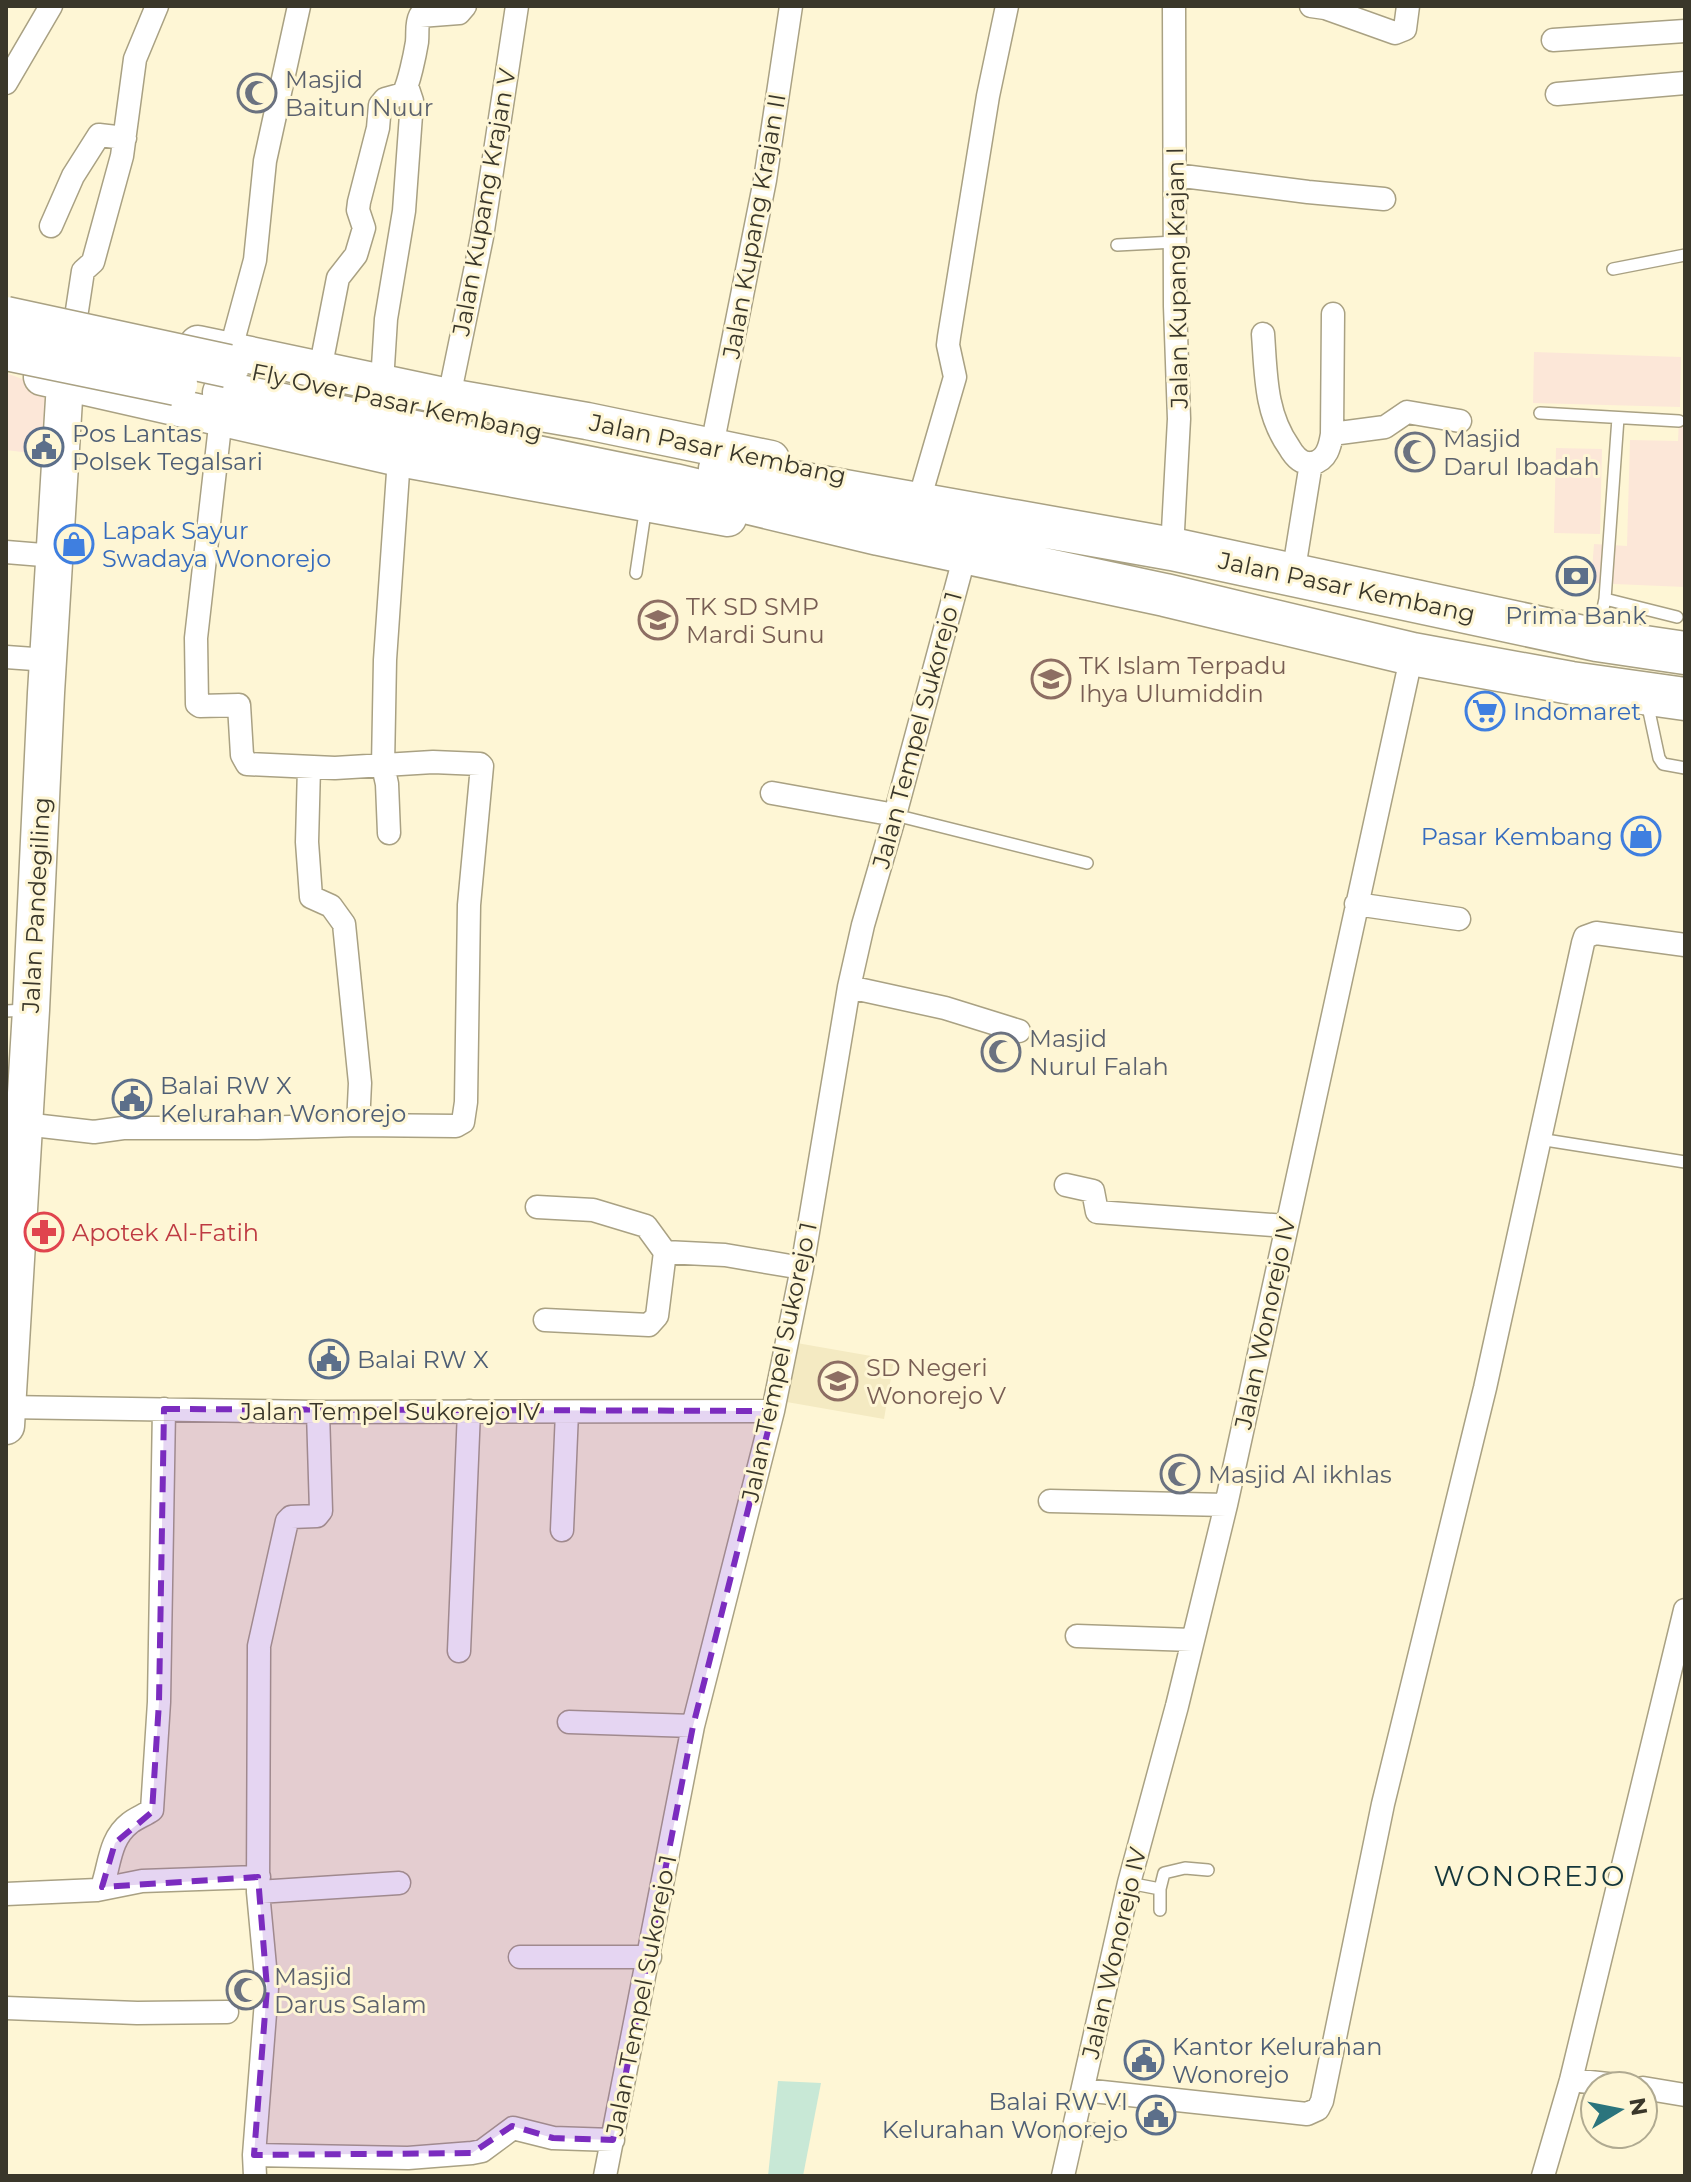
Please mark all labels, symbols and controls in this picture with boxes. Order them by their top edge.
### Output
place label: Masjid Baitun Nuur [285,65,433,122]
street label: Jalan Kupang Krajan V [446,66,522,339]
mosque icon: Masjid Baitun Nuur [236,72,278,114]
street label: Jalan Kupang Krajan II [716,91,792,362]
street label: Jalan Kupang Krajan I [1160,147,1194,410]
street label: Fly Over Pasar Kembang [249,357,545,447]
street label: Jalan Pasar Kembang [586,407,849,490]
place label: Pos Lantas Polsek Tegalsari [72,419,263,476]
place label: Masjid Darul Ibadah [1443,424,1600,481]
public building icon: Pos Lantas Polsek Tegalsari [23,426,65,468]
mosque icon: Masjid Darul Ibadah [1394,431,1436,473]
place label: Lapak Sayur Swadaya Wonorejo [102,516,331,573]
shop icon: Lapak Sayur Swadaya Wonorejo [53,523,95,565]
street label: Jalan Pasar Kembang [1215,545,1478,628]
bank icon: Prima Bank [1555,555,1597,597]
street label: Jalan Tempel Sukorejo 1 [866,588,968,872]
place label: TK SD SMP Mardi Sunu [686,592,825,649]
school or university icon: TK SD SMP Mardi Sunu [637,599,679,641]
place label: Prima Bank [1505,601,1647,630]
place label: TK Islam Terpadu Ihya Ulumiddin [1079,651,1287,708]
school or university icon: TK Islam Terpadu Ihya Ulumiddin [1030,658,1072,700]
supermarket icon: Indomaret [1464,690,1506,732]
place label: Indomaret [1513,697,1641,726]
street label: Jalan Pandegiling [16,796,56,1015]
shop icon: Pasar Kembang [1620,815,1662,857]
place label: Pasar Kembang [1421,822,1613,851]
place label: Masjid Nurul Falah [1029,1024,1169,1081]
mosque icon: Masjid Nurul Falah [980,1031,1022,1073]
place label: Balai RW X Kelurahan Wonorejo [160,1071,406,1128]
public building icon: Balai RW X Kelurahan Wonorejo [111,1078,153,1120]
pharmacy icon: Apotek Al-Fatih [23,1211,65,1253]
street label: Jalan Wonorejo IV [1228,1214,1302,1433]
place label: Apotek Al-Fatih [72,1218,259,1247]
street label: Jalan Tempel Sukorejo 1 [735,1219,823,1506]
public building icon: Balai RW X [308,1338,350,1380]
place label: Balai RW X [357,1345,489,1374]
place label: SD Negeri Wonorejo V [866,1353,1006,1410]
school or university icon: SD Negeri Wonorejo V [817,1360,859,1402]
street label: Jalan Tempel Sukorejo IV [239,1397,540,1426]
mosque icon: Masjid Al ikhlas [1159,1453,1201,1495]
place label: Masjid Al ikhlas [1208,1460,1392,1489]
street label: Jalan Wonorejo IV [1075,1844,1152,2063]
street label: Jalan Tempel Sukorejo 1 [599,1852,682,2139]
district label: WONOREJO [1434,1859,1626,1893]
place label: Masjid Darus Salam [274,1962,427,2019]
mosque icon: Masjid Darus Salam [225,1969,267,2011]
place label: Kantor Kelurahan Wonorejo [1172,2032,1382,2089]
public building icon: Kantor Kelurahan Wonorejo [1123,2039,1165,2081]
north arrow [1579,2070,1659,2150]
place label: Balai RW VI Kelurahan Wonorejo [882,2087,1128,2144]
public building icon: Balai RW VI Kelurahan Wonorejo [1135,2094,1177,2136]
text: N [1623,2096,1653,2118]

